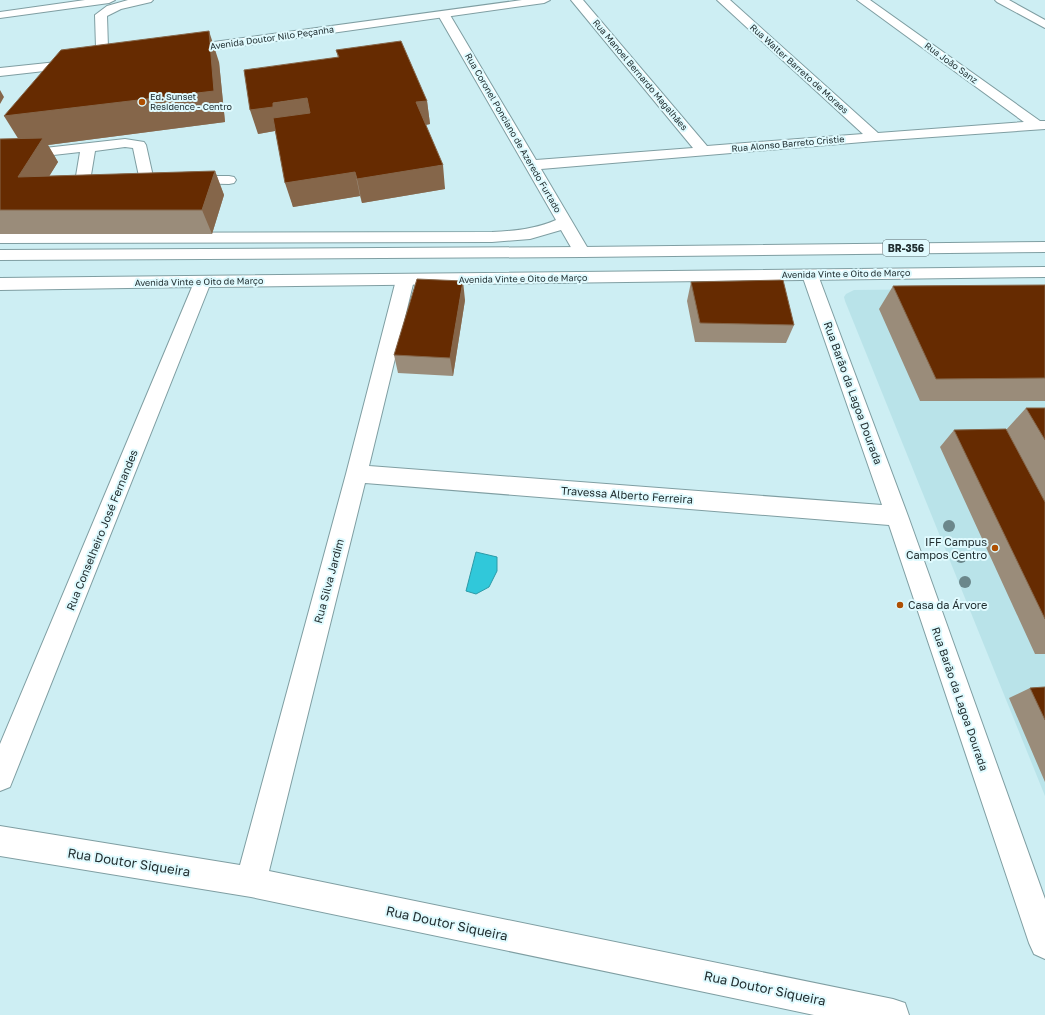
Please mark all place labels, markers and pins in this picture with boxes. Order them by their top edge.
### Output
place label: Ed. Sunset Residence - Centro [150,91,232,112]
marker: Ed. Sunset Residence - Centro [137,97,147,107]
place label: IFF Campus Campos Centro [906,535,987,561]
marker: IFF Campus Campos Centro [990,543,1000,553]
place label: Casa da Árvore [908,598,987,611]
marker: Casa da Árvore [895,600,905,610]

